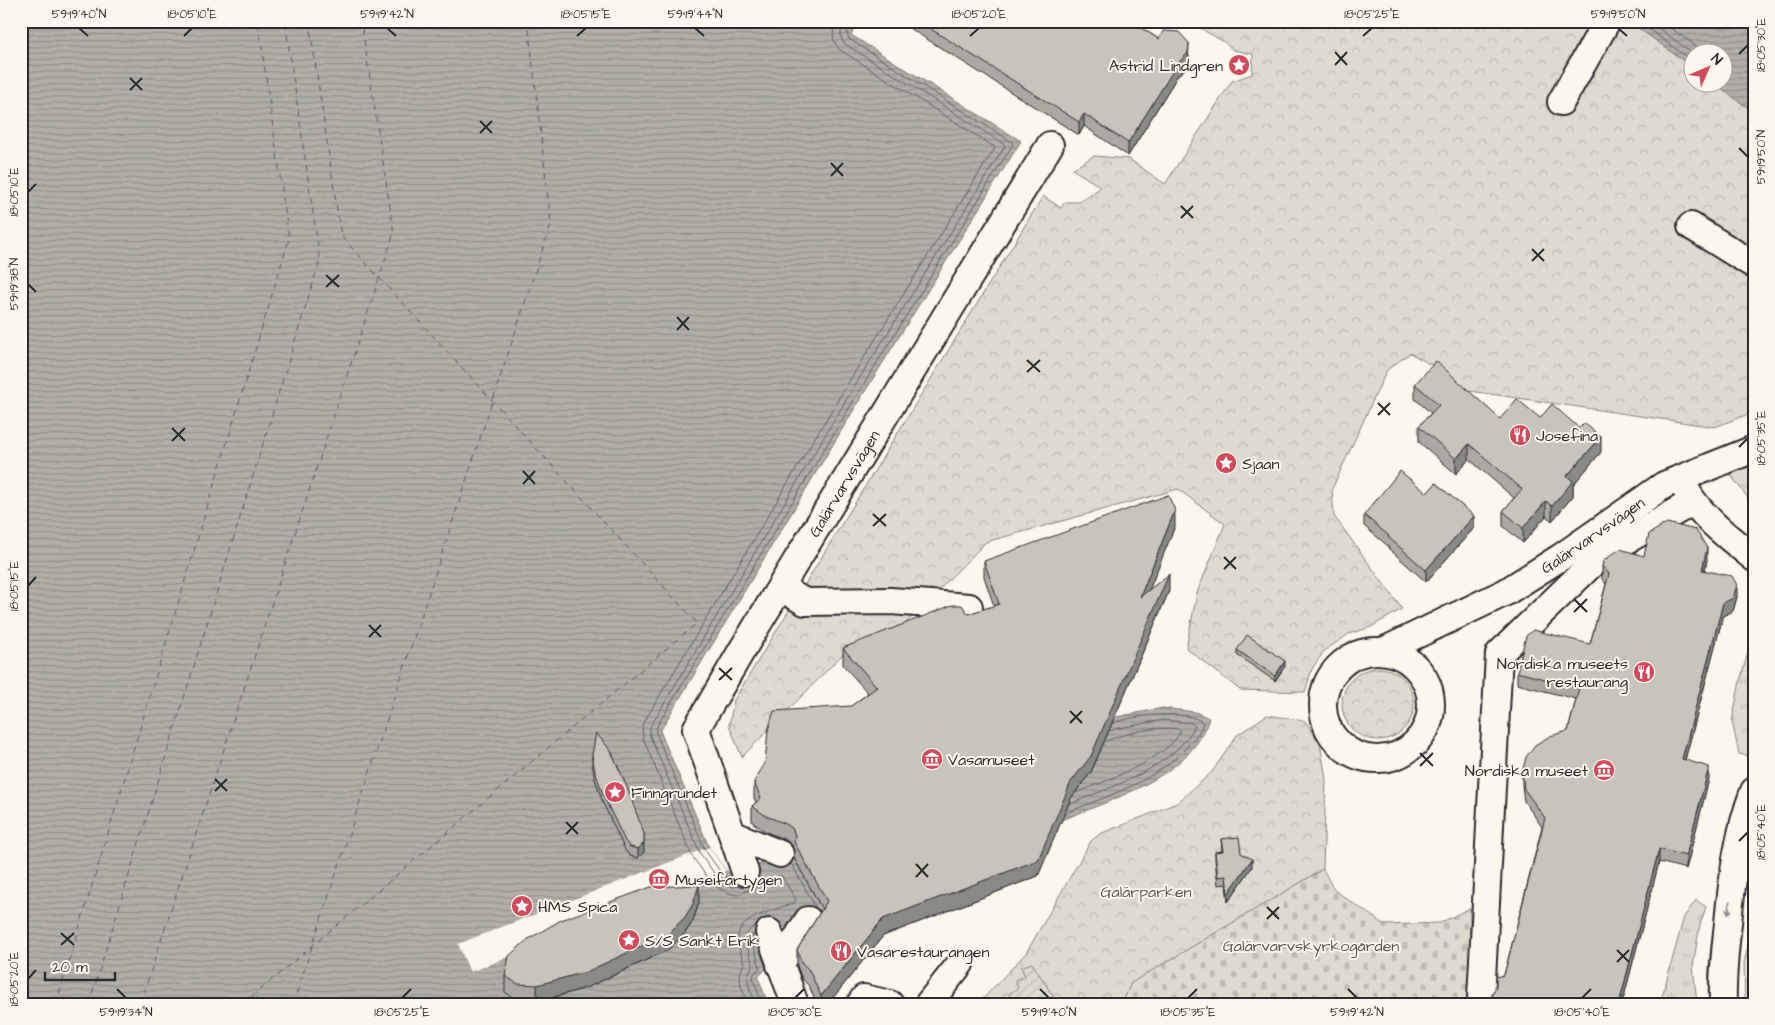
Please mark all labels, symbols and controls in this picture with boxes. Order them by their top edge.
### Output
text: 59°19'40"N [52,6,107,23]
text: 18°05'10"E [167,6,217,23]
text: 59°19'42"N [360,6,414,23]
text: 18°05'15"E [561,6,611,23]
text: 59°19'44"N [668,6,723,23]
text: 18°05'20"E [952,6,1006,23]
text: 18°05'25"E [1344,6,1400,23]
text: 59°19'50"N [1591,6,1646,23]
text: 18°05'30"E [1753,18,1770,72]
north arrow [1682,42,1732,92]
text: N [1706,49,1727,70]
place icon: Astrid Lindgren [1227,53,1251,77]
place label: Astrid Lindgren [1109,55,1223,78]
text: 59°19'50"N [1753,129,1770,184]
text: 18°05'10"E [6,167,23,217]
text: 59°19'38"N [6,257,23,310]
text: 18°05'35"E [1753,411,1770,465]
restaurant icon: Josefina [1508,423,1532,447]
place label: Josefina [1536,425,1598,447]
street label: Galärvarvsvägen [804,426,886,541]
place icon: Sjaan [1214,451,1238,475]
place label: Sjaan [1242,453,1279,475]
street label: Galärvarvsvägen [1537,492,1649,579]
text: 18°05'15"E [6,561,23,611]
place label: Nordiska museets restaurang [1497,653,1628,694]
restaurant icon: Nordiska museets restaurang [1632,660,1656,684]
museum icon: Vasamuseet [920,747,944,771]
place label: Vasamuseet [948,749,1035,771]
museum icon: Nordiska museet [1592,758,1616,782]
place label: Nordiska museet [1465,760,1589,782]
place icon: Finngrundet [603,780,627,804]
place label: Finngrundet [631,782,718,805]
text: 18°05'40"E [1753,804,1770,860]
museum icon: Museifartygen [647,867,671,891]
place label: Museifartygen [675,869,782,892]
park label: Galärparken [1100,881,1192,903]
place icon: HMS Spica [510,894,534,918]
place label: HMS Spica [538,896,617,918]
one-way arrow [1725,900,1733,916]
place icon: S/S Sankt Erik [617,928,641,952]
place label: S/S Sankt Erik [645,930,759,952]
park label: Galärvarvskyrkogården [1223,935,1399,958]
restaurant icon: Vasarestaurangen [829,939,853,963]
place label: Vasarestaurangen [857,941,989,964]
scale bar [45,950,115,982]
text: 18°05'20"E [6,952,23,1006]
text: 20 m [52,957,88,978]
text: 59°19'34"N [100,1004,153,1021]
text: 18°05'25"E [374,1004,430,1021]
text: 18°05'30"E [768,1004,822,1021]
text: 59°19'40"N [1022,1004,1077,1021]
text: 18°05'35"E [1161,1004,1215,1021]
text: 59°19'42"N [1330,1004,1384,1021]
text: 18°05'40"E [1554,1004,1610,1021]

